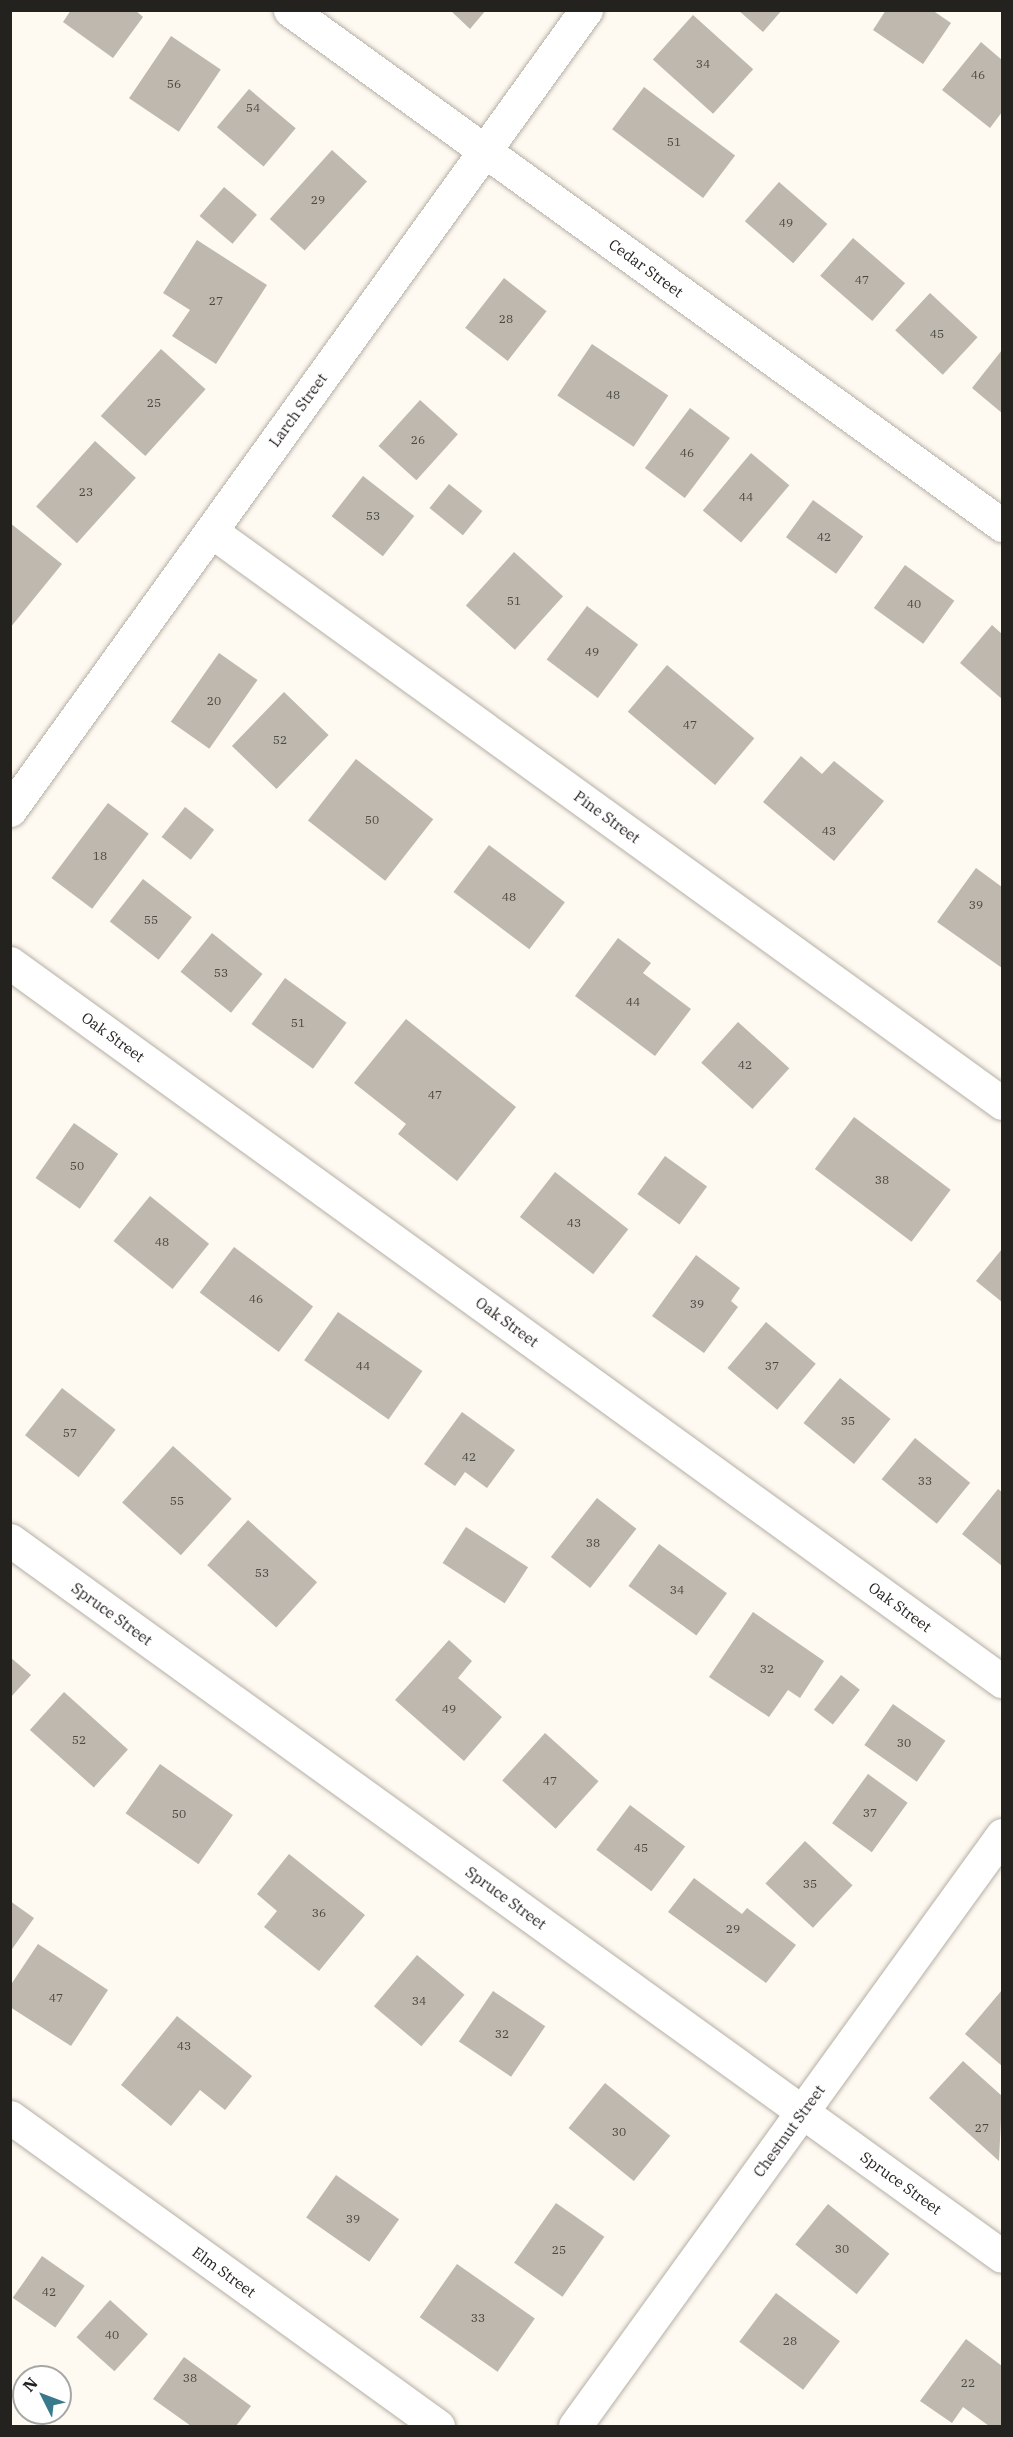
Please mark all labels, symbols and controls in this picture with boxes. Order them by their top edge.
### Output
house number: 34 [696,57,710,71]
house number: 46 [971,68,985,82]
house number: 56 [167,77,181,91]
house number: 54 [246,101,260,115]
house number: 51 [667,135,681,149]
house number: 29 [311,193,325,207]
house number: 49 [779,216,793,230]
street label: Cedar Street [605,235,687,301]
house number: 47 [855,273,869,287]
house number: 27 [209,294,223,308]
house number: 28 [499,312,513,326]
house number: 45 [930,327,944,341]
street label: Larch Street [265,370,331,450]
house number: 48 [606,388,620,402]
house number: 25 [147,396,161,410]
house number: 26 [411,433,425,447]
house number: 46 [680,446,694,460]
house number: 23 [79,485,93,499]
house number: 44 [739,490,753,504]
house number: 53 [366,509,380,523]
house number: 42 [817,530,831,544]
house number: 51 [507,594,521,608]
house number: 40 [907,597,921,611]
house number: 49 [585,645,599,659]
house number: 20 [207,694,221,708]
house number: 47 [683,718,697,732]
house number: 52 [273,733,287,747]
street label: Pine Street [570,787,644,847]
house number: 50 [365,813,379,827]
house number: 43 [822,824,836,838]
house number: 18 [93,849,107,863]
house number: 48 [502,890,516,904]
house number: 39 [969,898,983,912]
house number: 55 [144,913,158,927]
house number: 53 [214,966,228,980]
house number: 44 [626,995,640,1009]
street label: Oak Street [78,1008,148,1066]
house number: 51 [291,1016,305,1030]
house number: 42 [738,1058,752,1072]
house number: 47 [428,1088,442,1102]
house number: 50 [70,1159,84,1173]
house number: 38 [875,1173,889,1187]
house number: 43 [567,1216,581,1230]
house number: 48 [155,1235,169,1249]
house number: 46 [249,1292,263,1306]
street label: Oak Street [472,1293,542,1351]
house number: 39 [690,1297,704,1311]
house number: 44 [356,1359,370,1373]
house number: 37 [765,1359,779,1373]
house number: 35 [841,1414,855,1428]
house number: 57 [63,1426,77,1440]
house number: 42 [462,1450,476,1464]
house number: 33 [918,1474,932,1488]
house number: 55 [170,1494,184,1508]
house number: 38 [586,1536,600,1550]
house number: 53 [255,1566,269,1580]
street label: Oak Street [865,1578,935,1636]
street label: Spruce Street [68,1579,156,1649]
house number: 34 [670,1583,684,1597]
house number: 32 [760,1662,774,1676]
house number: 49 [442,1702,456,1716]
house number: 52 [72,1733,86,1747]
house number: 30 [897,1736,911,1750]
house number: 47 [543,1774,557,1788]
house number: 37 [863,1806,877,1820]
house number: 50 [172,1807,186,1821]
house number: 45 [634,1841,648,1855]
street label: Spruce Street [462,1863,550,1933]
house number: 35 [803,1877,817,1891]
house number: 36 [312,1906,326,1920]
house number: 29 [726,1922,740,1936]
house number: 47 [49,1991,63,2005]
house number: 34 [412,1994,426,2008]
house number: 32 [495,2027,509,2041]
house number: 43 [177,2039,191,2053]
street label: Chestnut Street [750,2081,828,2181]
house number: 27 [975,2121,989,2135]
house number: 30 [612,2125,626,2139]
street label: Spruce Street [857,2148,945,2218]
house number: 39 [346,2212,360,2226]
house number: 30 [835,2242,849,2256]
street label: Elm Street [189,2243,259,2301]
house number: 25 [552,2243,566,2257]
house number: 42 [42,2285,56,2299]
house number: 33 [471,2311,485,2325]
house number: 40 [105,2328,119,2342]
house number: 28 [783,2334,797,2348]
north arrow [12,2365,72,2425]
house number: 38 [183,2371,197,2385]
text: N [18,2373,42,2396]
house number: 22 [961,2376,975,2390]

